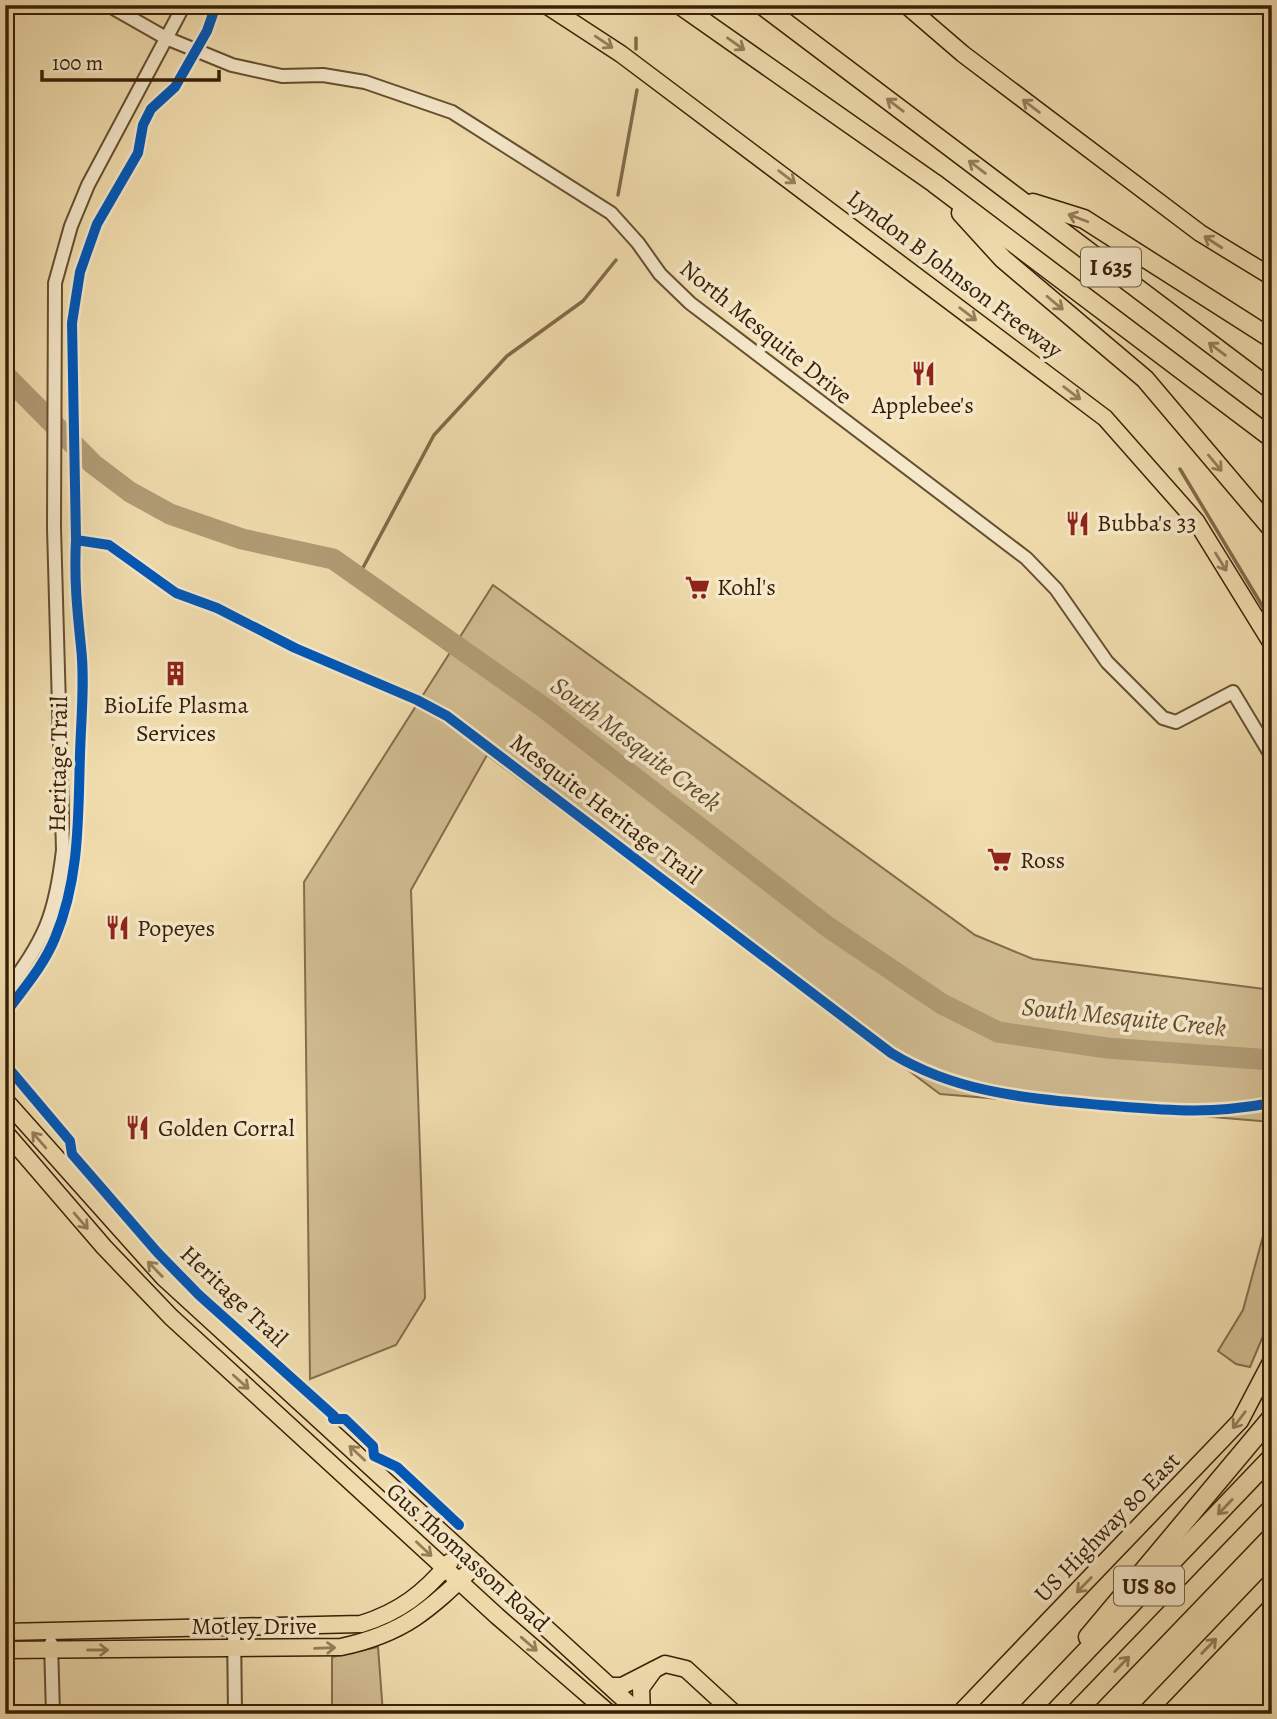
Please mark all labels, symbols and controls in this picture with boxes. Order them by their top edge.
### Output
one-way arrow [594,35,613,49]
one-way arrow [726,37,745,51]
scale bar [42,38,219,82]
text: 100 m [52,49,103,77]
one-way arrow [886,97,904,112]
one-way arrow [1022,99,1041,114]
one-way arrow [968,160,987,175]
one-way arrow [777,170,795,185]
street label: Lyndon B Johnson Freeway [841,182,1070,366]
one-way arrow [1067,210,1089,223]
one-way arrow [1204,235,1224,249]
road number: I 635 [1081,248,1141,286]
street label: North Mesquite Drive [673,253,859,411]
one-way arrow [1046,295,1064,311]
one-way arrow [958,307,977,322]
one-way arrow [1208,342,1227,356]
restaurant icon: Applebee's [909,360,937,388]
one-way arrow [1062,385,1081,400]
place label: Applebee's [871,389,974,421]
one-way arrow [1207,454,1223,472]
place label: Bubba's 33 [1097,507,1197,539]
restaurant icon: Bubba's 33 [1063,509,1091,537]
one-way arrow [1215,551,1229,571]
place label: Kohl's [717,571,776,603]
supermarket icon: Kohl's [683,573,711,601]
building icon: BioLife Plasma Services [162,660,190,688]
water label: South Mesquite Creek [544,668,728,820]
place label: BioLife Plasma Services [103,689,249,749]
street label: Heritage Trail [41,696,75,832]
street label: Mesquite Heritage Trail [504,726,708,892]
place label: Ross [1020,844,1065,876]
supermarket icon: Ross [986,846,1014,874]
place label: Popeyes [137,912,215,944]
restaurant icon: Popeyes [103,914,131,942]
water label: South Mesquite Creek [1020,989,1228,1045]
place label: Golden Corral [158,1112,295,1144]
restaurant icon: Golden Corral [124,1114,152,1142]
one-way arrow [31,1131,47,1149]
one-way arrow [73,1211,89,1229]
street label: Heritage Trail [173,1238,295,1354]
one-way arrow [146,1260,163,1277]
one-way arrow [232,1374,249,1391]
one-way arrow [1232,1410,1247,1429]
one-way arrow [349,1445,367,1462]
street label: US Highway 80 East [1027,1445,1187,1609]
street label: Gus Thomasson Road [380,1475,556,1639]
one-way arrow [1216,1498,1233,1515]
one-way arrow [415,1541,433,1557]
road number: US 80 [1114,1567,1184,1606]
one-way arrow [1075,1576,1092,1593]
street label: Motley Drive [191,1610,317,1642]
one-way arrow [520,1636,538,1652]
one-way arrow [1200,1638,1217,1655]
one-way arrow [314,1642,337,1655]
one-way arrow [86,1643,109,1656]
one-way arrow [1113,1656,1130,1673]

